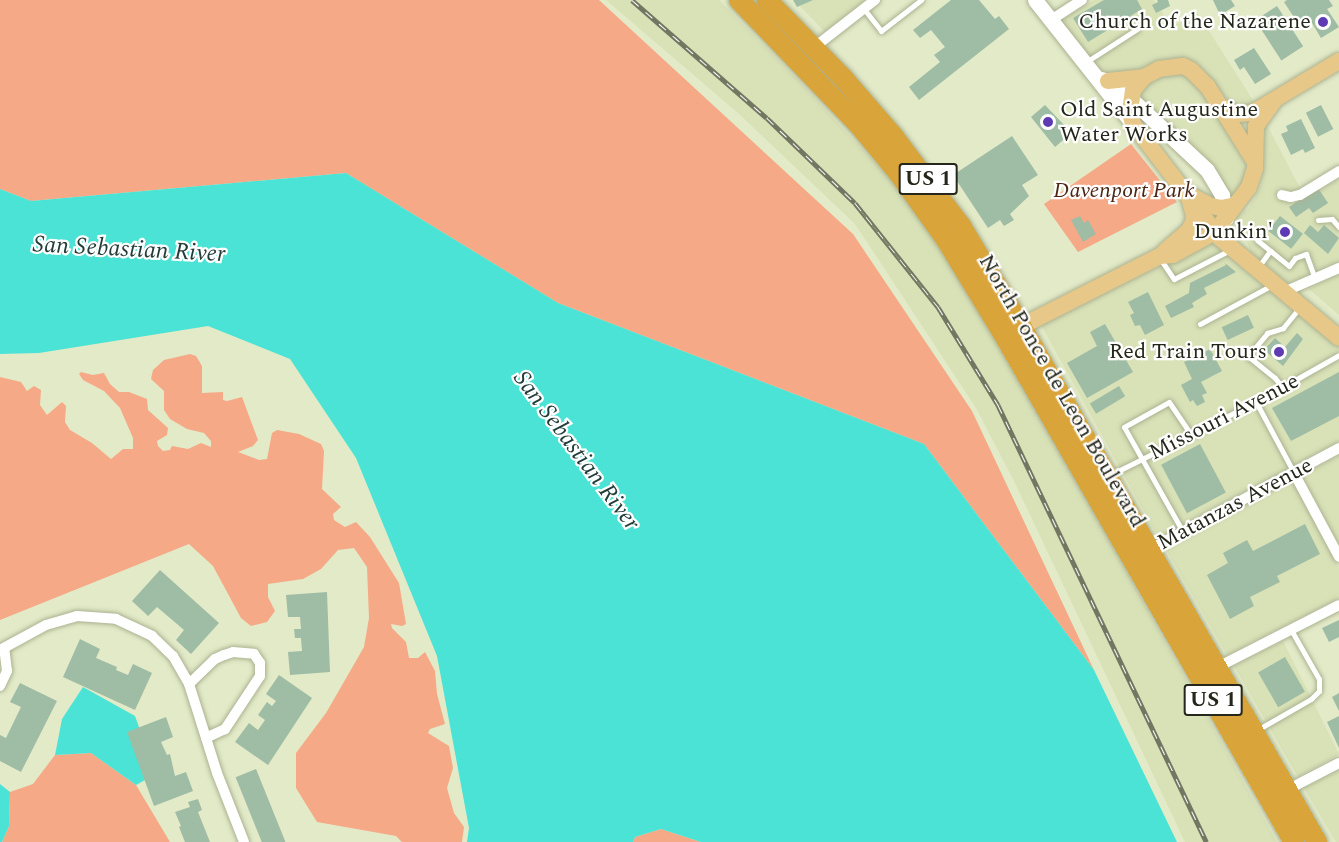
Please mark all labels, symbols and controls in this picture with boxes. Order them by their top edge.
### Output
place label: Church of the Nazarene [1079,9,1311,35]
marker: Church of the Nazarene [1316,15,1330,29]
place label: Old Saint Augustine Water Works [1060,96,1258,148]
marker: Old Saint Augustine Water Works [1041,115,1055,129]
road number: US 1 [898,161,958,197]
park label: Davenport Park [1053,178,1195,204]
place label: Dunkin' [1194,219,1273,245]
marker: Dunkin' [1278,225,1292,239]
water label: San Sebastian River [32,231,226,269]
street label: North Ponce de Leon Boulevard [973,250,1151,532]
place label: Red Train Tours [1109,339,1267,365]
marker: Red Train Tours [1272,345,1286,359]
water label: San Sebastian River [506,365,646,537]
street label: Missouri Avenue [1145,368,1303,466]
street label: Matanzas Avenue [1153,452,1317,556]
road number: US 1 [1183,682,1243,718]

